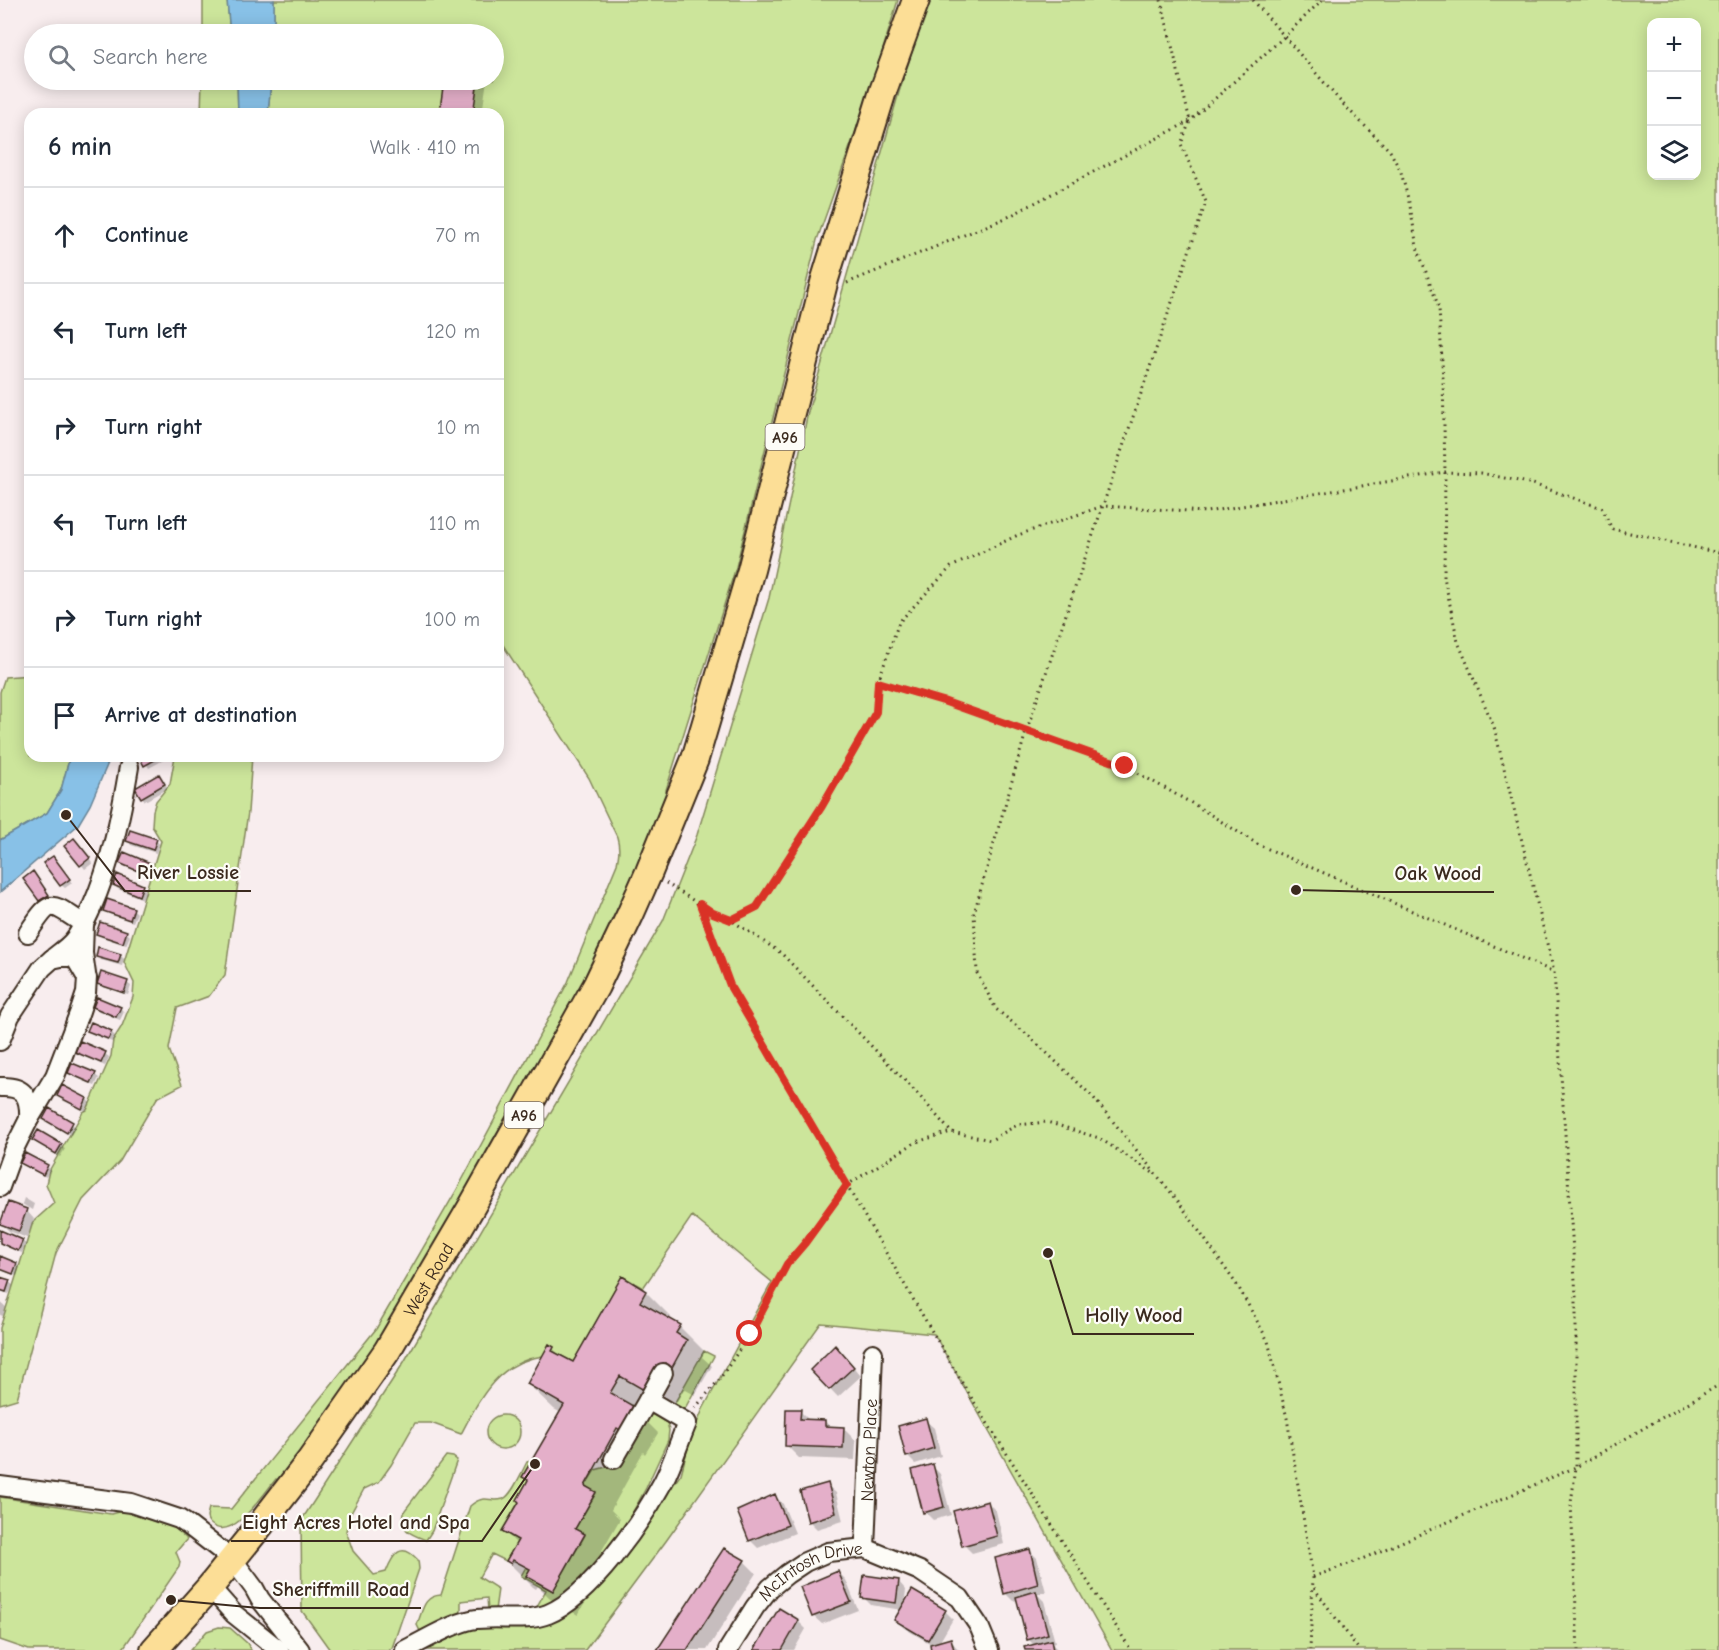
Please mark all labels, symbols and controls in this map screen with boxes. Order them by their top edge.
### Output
map controls [1647,18,1701,180]
button: + [1647,18,1701,72]
search box [24,24,504,90]
icon: search [45,41,78,74]
text: Search here [93,44,208,70]
button: − [1647,72,1701,126]
button: layers [1647,126,1701,180]
text: 6 min [48,132,112,162]
text: Walk · 410 m [370,136,480,159]
icon: ahead [48,219,81,252]
text: Continue [105,222,188,248]
text: 70 m [435,224,480,247]
icon: left [48,315,81,348]
text: Turn left [105,318,187,344]
text: 120 m [426,320,480,343]
icon: right [48,411,81,444]
text: Turn right [105,414,202,440]
text: 10 m [437,416,480,439]
road number: A96 [766,424,804,450]
icon: left [48,507,81,540]
text: Turn left [105,510,187,536]
text: 110 m [429,512,480,535]
icon: right [48,603,81,636]
text: Turn right [105,606,202,632]
text: 100 m [425,608,480,631]
icon: arrive [48,699,81,732]
text: Arrive at destination [105,702,297,728]
route end [1111,752,1137,778]
callout: River Lossie [125,853,251,891]
callout: Oak Wood [1383,854,1494,892]
text: River Lossie [137,861,239,884]
text: Oak Wood [1394,862,1482,885]
road number: A96 [504,1102,544,1128]
street label: West Road [400,1240,459,1320]
callout: Holly Wood [1073,1296,1194,1334]
text: Holly Wood [1085,1304,1183,1327]
route start [736,1320,762,1346]
street label: Newton Place [857,1398,882,1502]
callout: Eight Acres Hotel and Spa [231,1503,482,1541]
text: Eight Acres Hotel and Spa [242,1511,470,1534]
street label: McIntosh Drive [754,1538,864,1605]
callout: Sheriffmill Road [260,1570,421,1608]
text: Sheriffmill Road [273,1578,410,1601]

